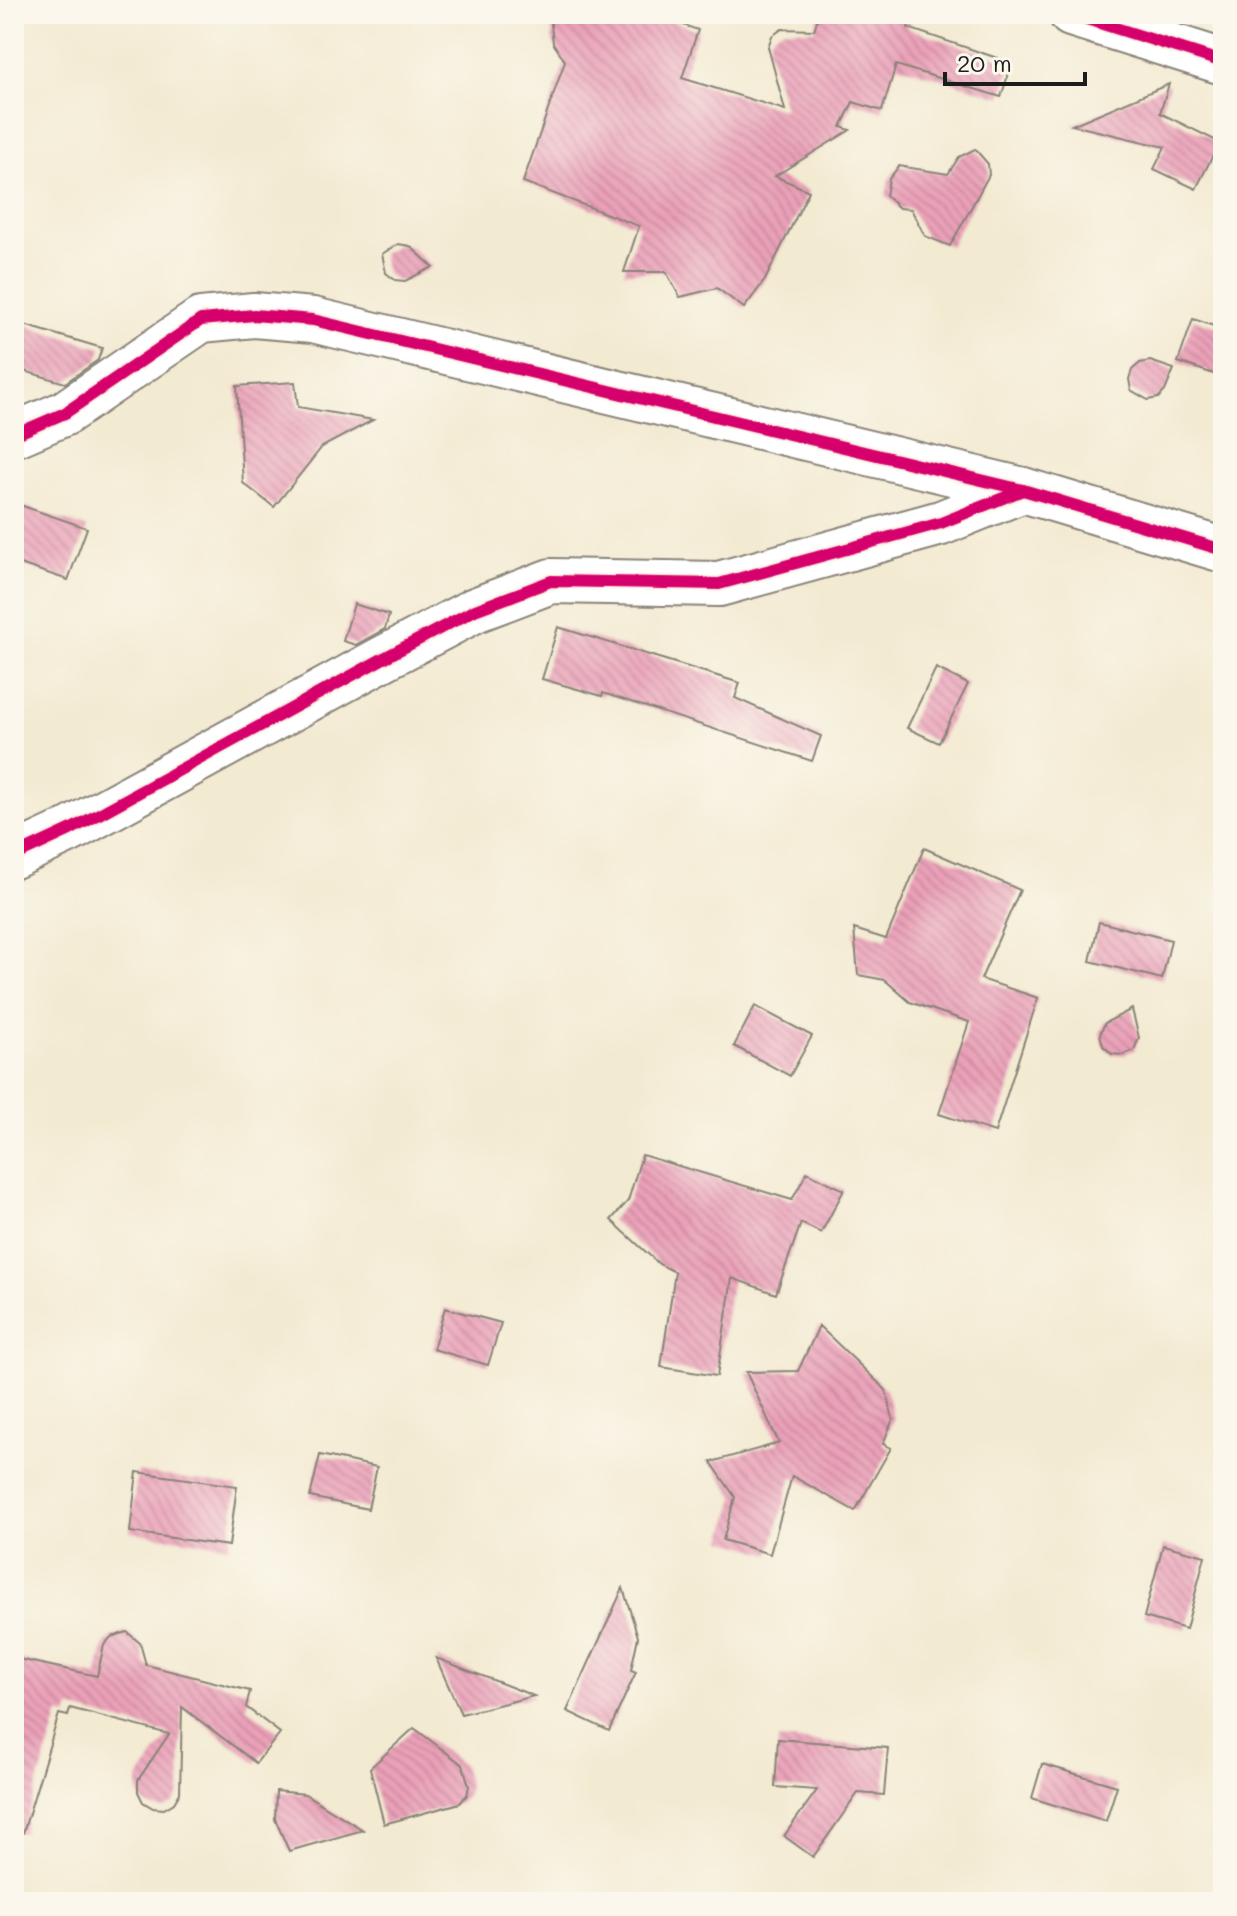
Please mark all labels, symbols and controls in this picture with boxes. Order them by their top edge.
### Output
scale bar [945,36,1085,86]
text: 20 m [957,47,1012,78]

